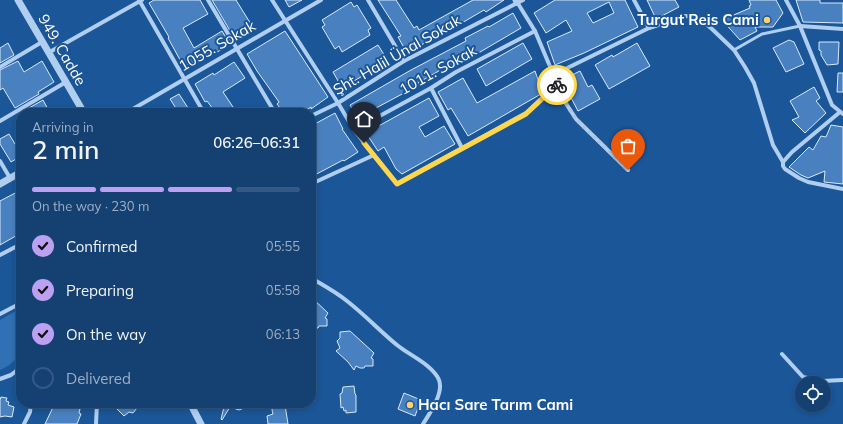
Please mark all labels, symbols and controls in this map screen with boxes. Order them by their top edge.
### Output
street label: Şht. Halil Ünal Sokak [329,10,464,99]
place label: Turgut Reis Cami [637,10,759,29]
street label: 949. Cadde [34,11,91,89]
marker: Turgut Reis Cami [762,15,772,25]
street label: 1055. Sokak [175,16,259,75]
street label: 1011. Sokak [396,40,480,99]
courier [537,65,577,105]
icon: bike [546,74,568,96]
pin [347,102,381,143]
icon: home [353,108,375,130]
text: Arriving in [32,119,94,135]
pin [611,129,645,170]
text: 2 min [32,133,100,166]
text: 06:26–06:31 [213,133,300,152]
icon: bag [617,135,639,157]
text: On the way · 230 m [32,198,149,214]
icon: check [32,235,54,257]
text: Confirmed [66,237,137,256]
text: 05:55 [266,238,300,254]
icon: check [32,279,54,301]
text: Preparing [66,281,134,300]
text: 05:58 [266,282,300,298]
icon: check [32,323,54,345]
text: On the way [66,325,146,344]
text: 06:13 [266,326,300,342]
text: Delivered [66,369,131,388]
map controls [795,376,831,412]
button: locate [795,376,831,412]
place label: Hacı Sare Tarım Cami [418,395,573,414]
marker: Hacı Sare Tarım Cami [405,400,415,410]

